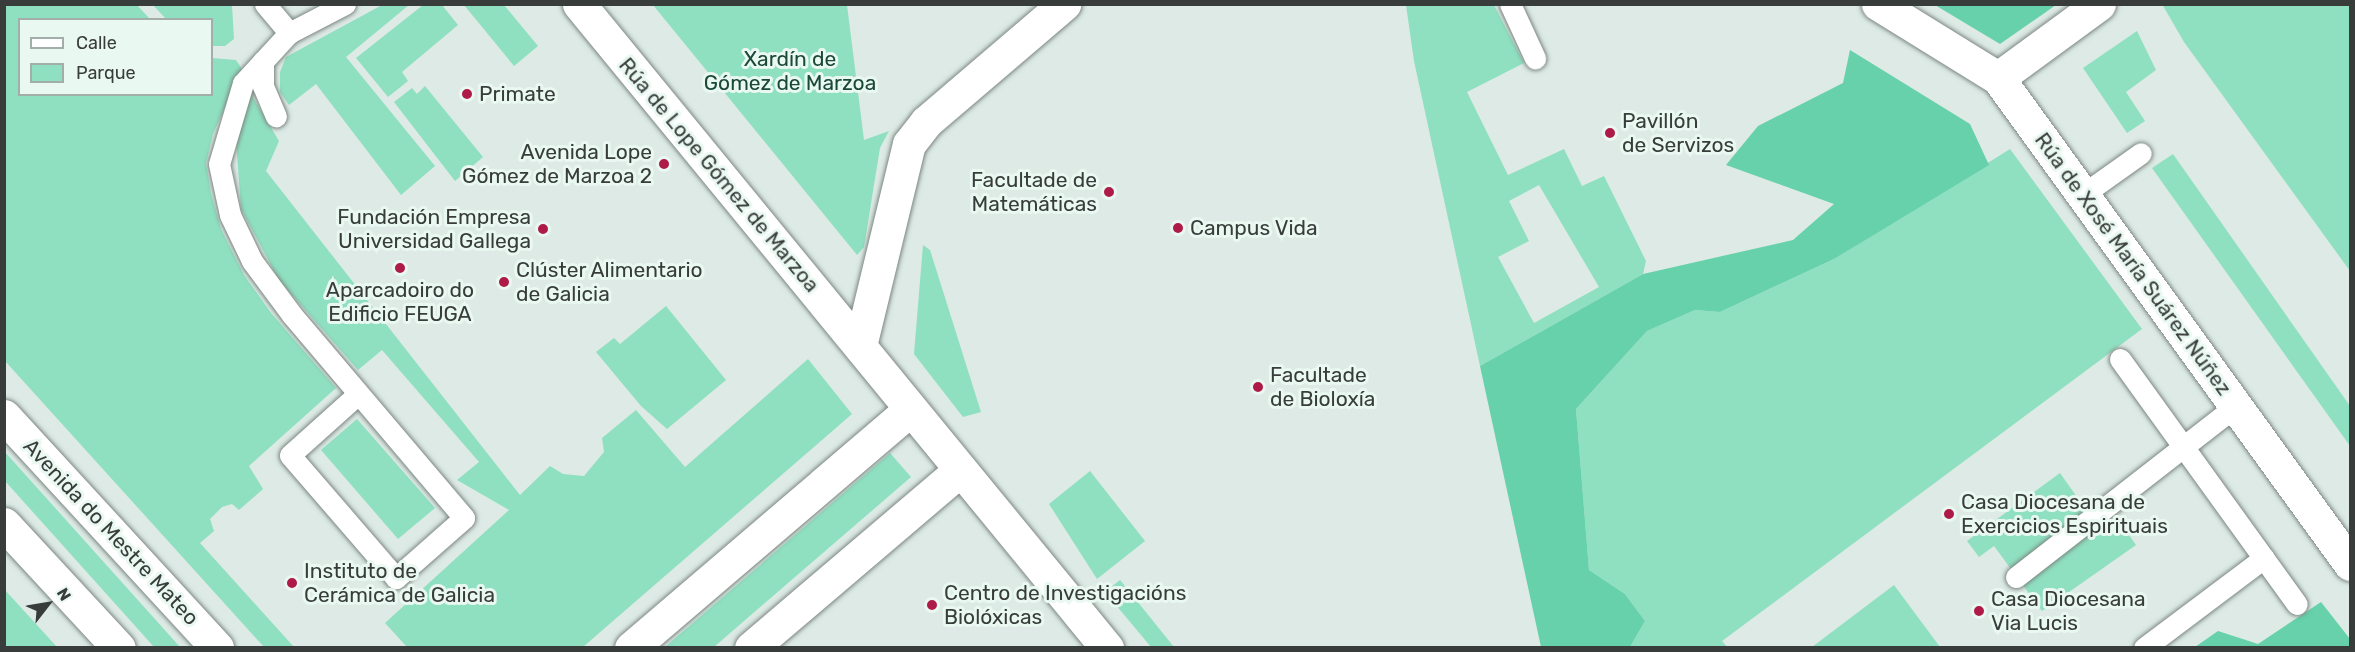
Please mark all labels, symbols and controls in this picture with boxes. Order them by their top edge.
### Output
legend [18,18,213,96]
text: Calle [76,32,117,54]
park label: Xardín de Gómez de Marzoa [704,46,876,96]
street label: Rúa de Lope Gómez de Marzoa [614,53,824,297]
text: Parque [76,62,136,84]
place label: Primate [479,81,556,107]
marker: Primate [460,87,474,101]
place label: Pavillón de Servizos [1622,108,1734,158]
marker: Pavillón de Servizos [1603,126,1617,140]
street label: Rúa de Xosé María Suárez Núñez [2029,128,2237,400]
place label: Avenida Lope Gómez de Marzoa 2 [462,139,652,189]
marker: Avenida Lope Gómez de Marzoa 2 [657,157,671,171]
place label: Facultade de Matemáticas [971,167,1097,217]
marker: Facultade de Matemáticas [1102,185,1116,199]
place label: Fundación Empresa Universidad Gallega [337,204,531,254]
place label: Campus Vida [1190,215,1318,241]
marker: Campus Vida [1171,221,1185,235]
marker: Fundación Empresa Universidad Gallega [536,222,550,236]
place label: Clúster Alimentario de Galicia [516,257,704,307]
marker: Aparcadoiro do Edificio FEUGA [393,261,407,275]
marker: Clúster Alimentario de Galicia [497,275,511,289]
place label: Aparcadoiro do Edificio FEUGA [326,277,474,327]
place label: Facultade de Bioloxía [1270,362,1375,412]
marker: Facultade de Bioloxía [1251,380,1265,394]
street label: Avenida do Mestre Mateo [18,434,204,630]
place label: Casa Diocesana de Exercicios Espirituais [1961,489,2168,539]
marker: Casa Diocesana de Exercicios Espirituais [1942,507,1956,521]
place label: Instituto de Cerámica de Galicia [304,558,495,608]
north arrow [18,574,78,634]
marker: Instituto de Cerámica de Galicia [285,576,299,590]
place label: Centro de Investigacións Biolóxicas [944,580,1186,630]
text: N [53,585,75,604]
place label: Casa Diocesana Via Lucis [1991,586,2146,636]
marker: Centro de Investigacións Biolóxicas [925,598,939,612]
marker: Casa Diocesana Via Lucis [1972,604,1986,618]

